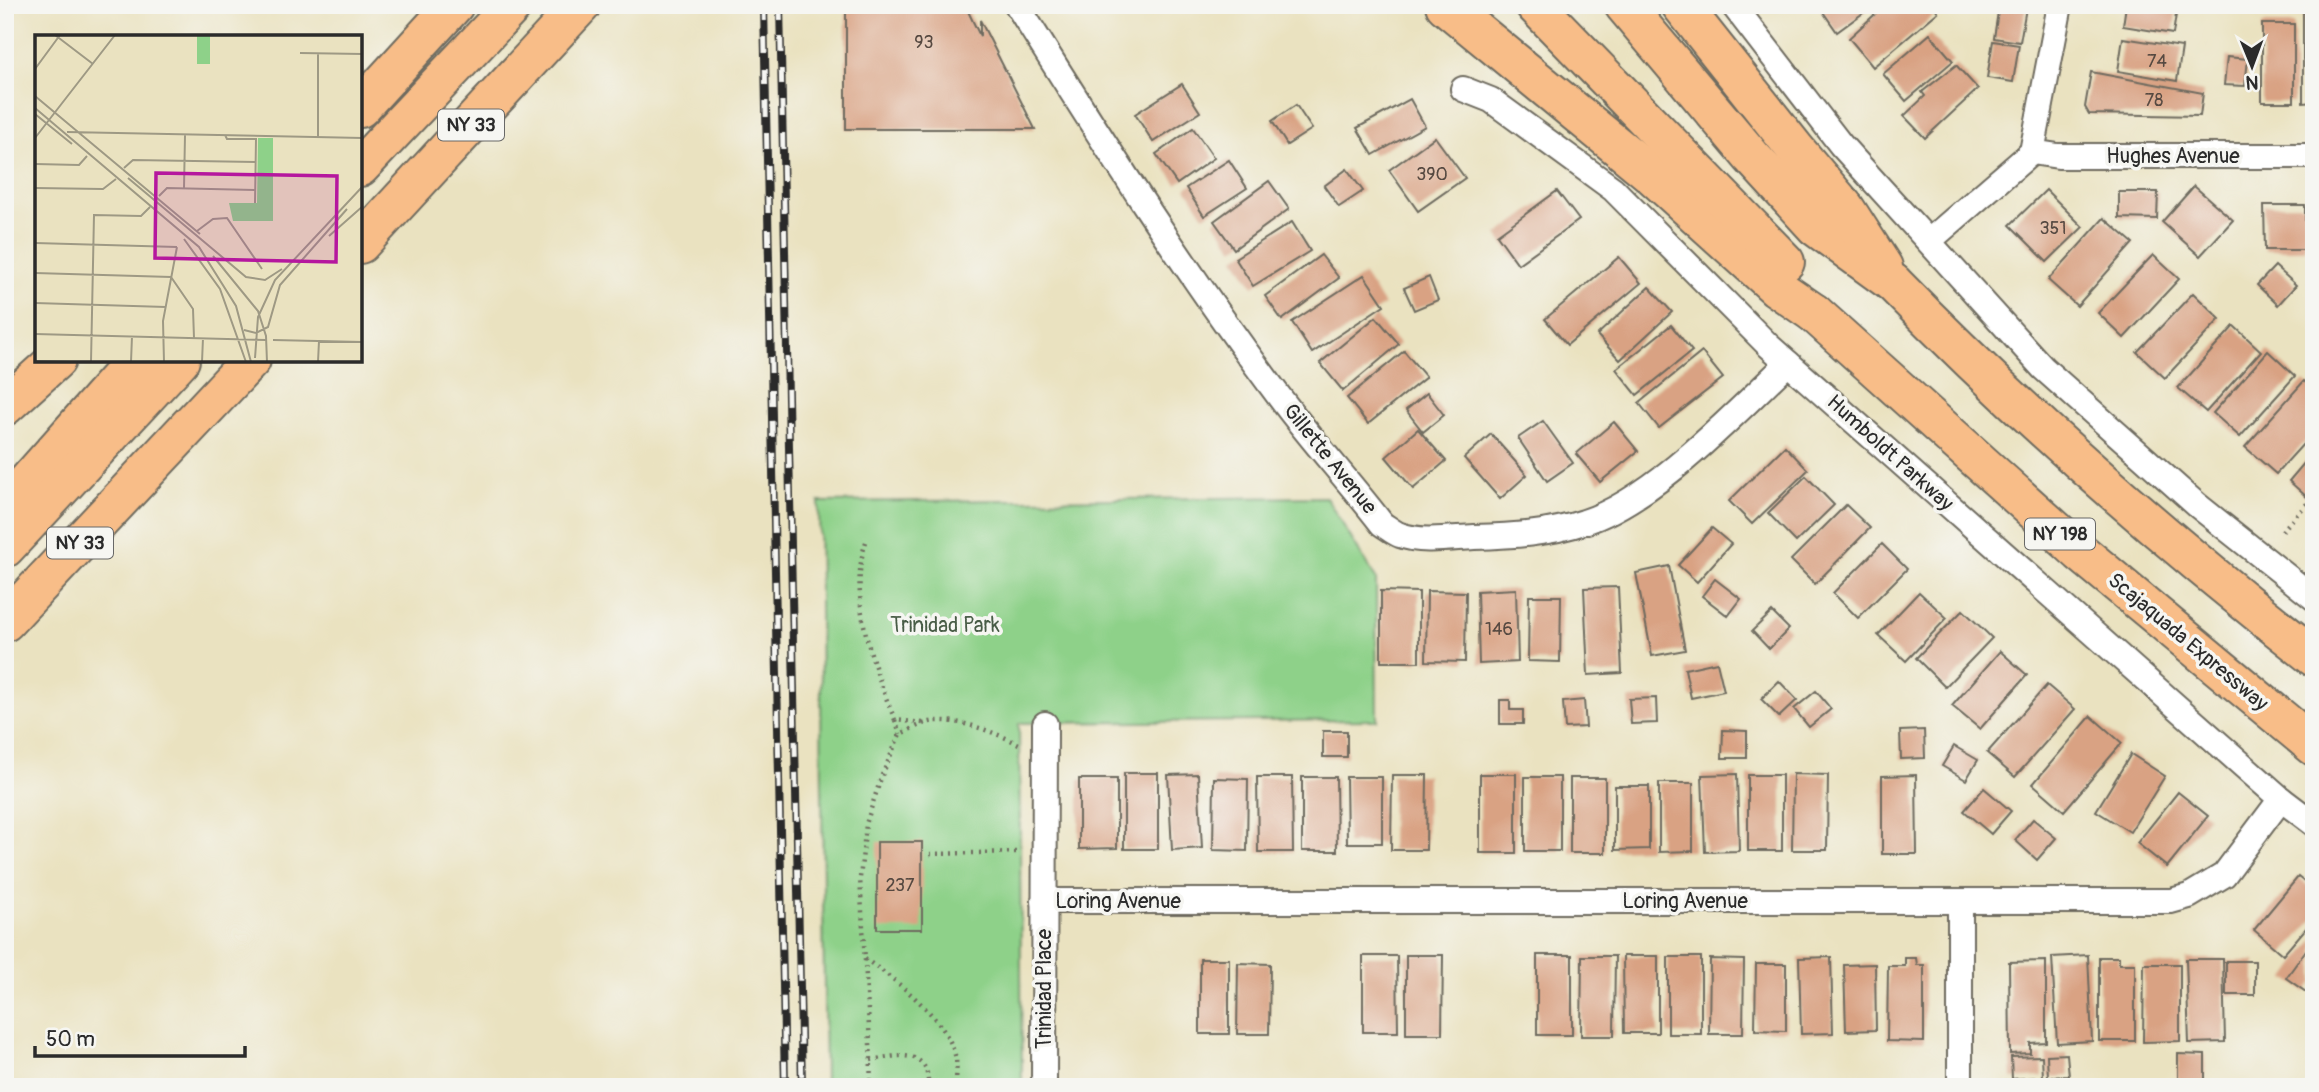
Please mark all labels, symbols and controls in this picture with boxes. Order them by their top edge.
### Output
house number: 93 [914,31,934,54]
north arrow [2218,32,2288,102]
inset map [35,35,362,362]
house number: 74 [2147,50,2168,73]
text: N [2246,70,2259,94]
house number: 78 [2145,89,2163,112]
road number: NY 33 [438,110,504,140]
street label: Hughes Avenue [2106,143,2240,170]
house number: 390 [1416,163,1448,186]
house number: 351 [2040,217,2066,240]
street label: Humboldt Parkway [1821,389,1959,517]
street label: Gillette Avenue [1277,398,1383,520]
road number: NY 198 [2025,519,2095,550]
road number: NY 33 [47,528,113,558]
street label: Scajaquada Expressway [2102,567,2274,717]
park label: Trinidad Park [890,612,1000,639]
house number: 146 [1485,618,1513,641]
house number: 237 [885,874,915,897]
street label: Loring Avenue [1055,888,1181,915]
street label: Loring Avenue [1622,888,1748,915]
street label: Trinidad Place [1031,928,1058,1049]
scale bar [35,1015,245,1059]
text: 50 m [46,1026,95,1053]

